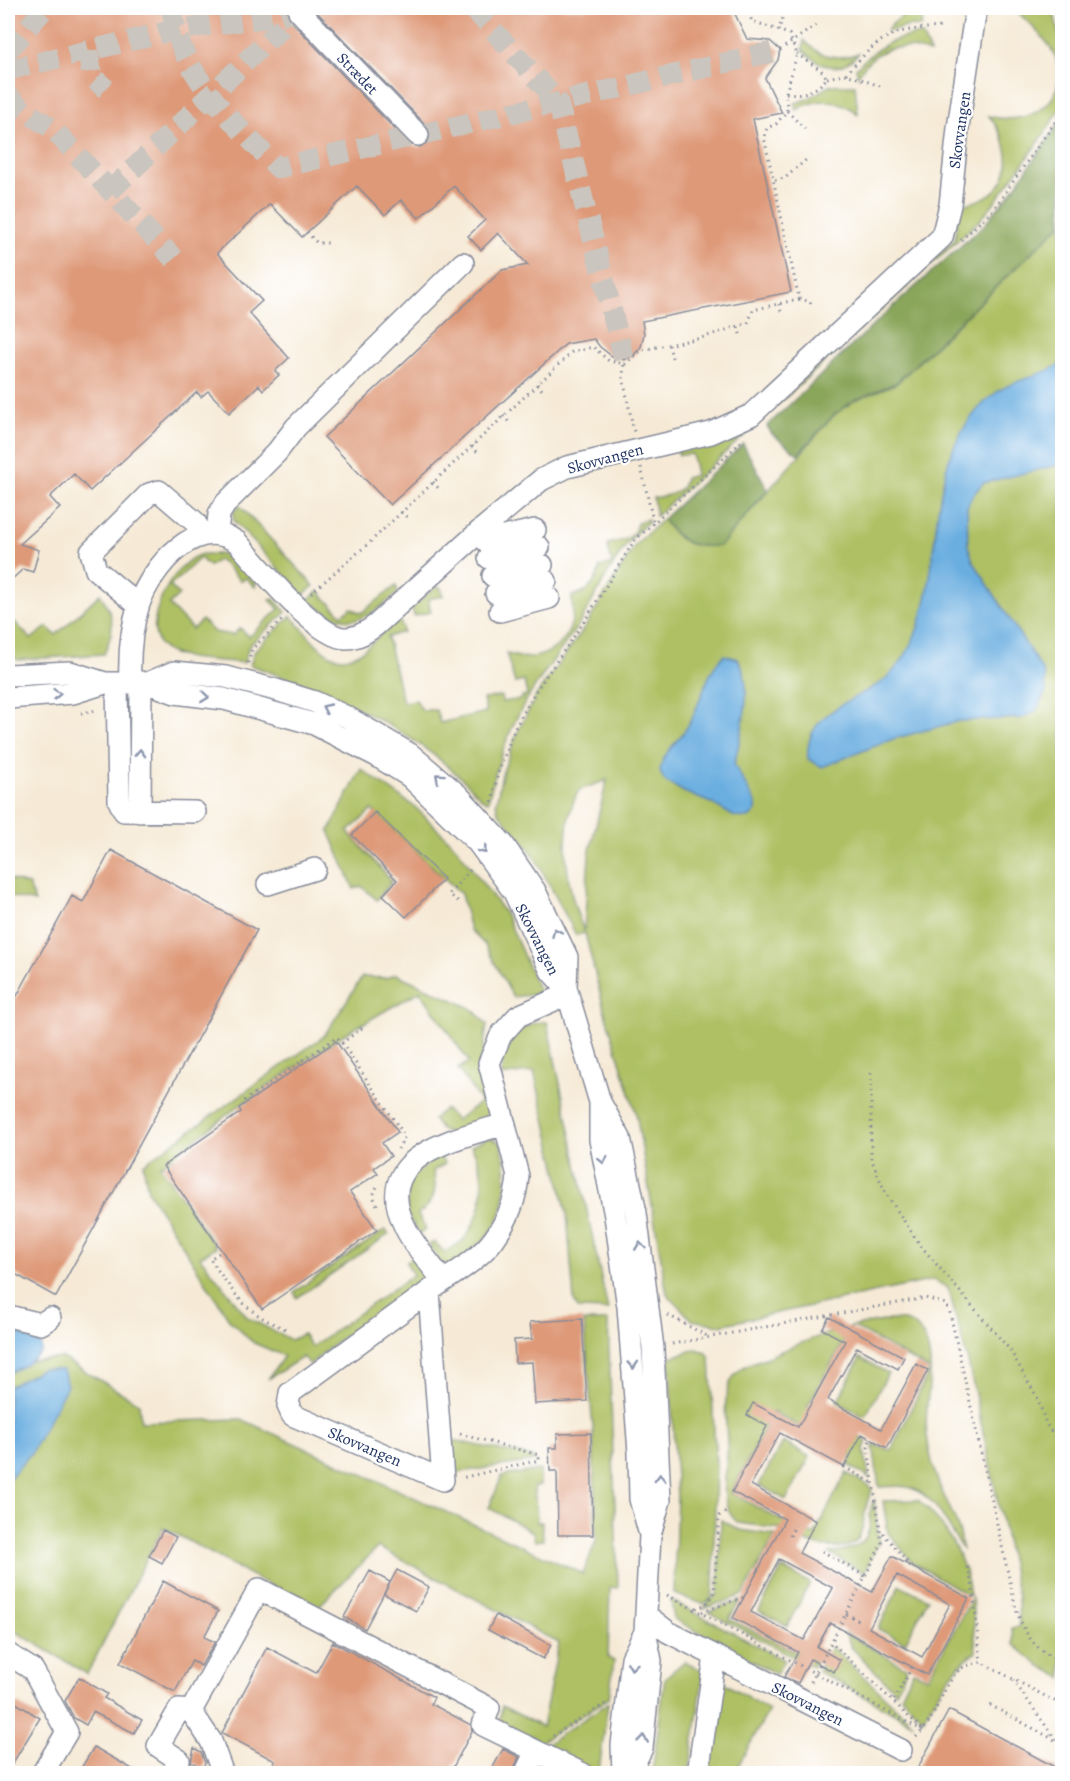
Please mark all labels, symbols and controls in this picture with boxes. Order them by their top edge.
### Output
street label: Strædet [332,48,383,100]
street label: Skovvangen [944,90,976,170]
street label: Skovvangen [565,438,646,480]
one-way arrow [52,688,61,701]
one-way arrow [200,690,209,702]
one-way arrow [322,703,333,715]
one-way arrow [134,749,146,758]
one-way arrow [436,773,446,784]
one-way arrow [476,843,487,854]
street label: Skovvangen [510,900,565,979]
one-way arrow [551,927,563,938]
one-way arrow [596,1154,609,1164]
one-way arrow [635,1242,647,1251]
one-way arrow [626,1360,639,1369]
street label: Skovvangen [324,1422,405,1472]
one-way arrow [654,1474,666,1483]
one-way arrow [626,1662,638,1671]
street label: Skovvangen [768,1676,847,1731]
one-way arrow [636,1735,649,1744]

